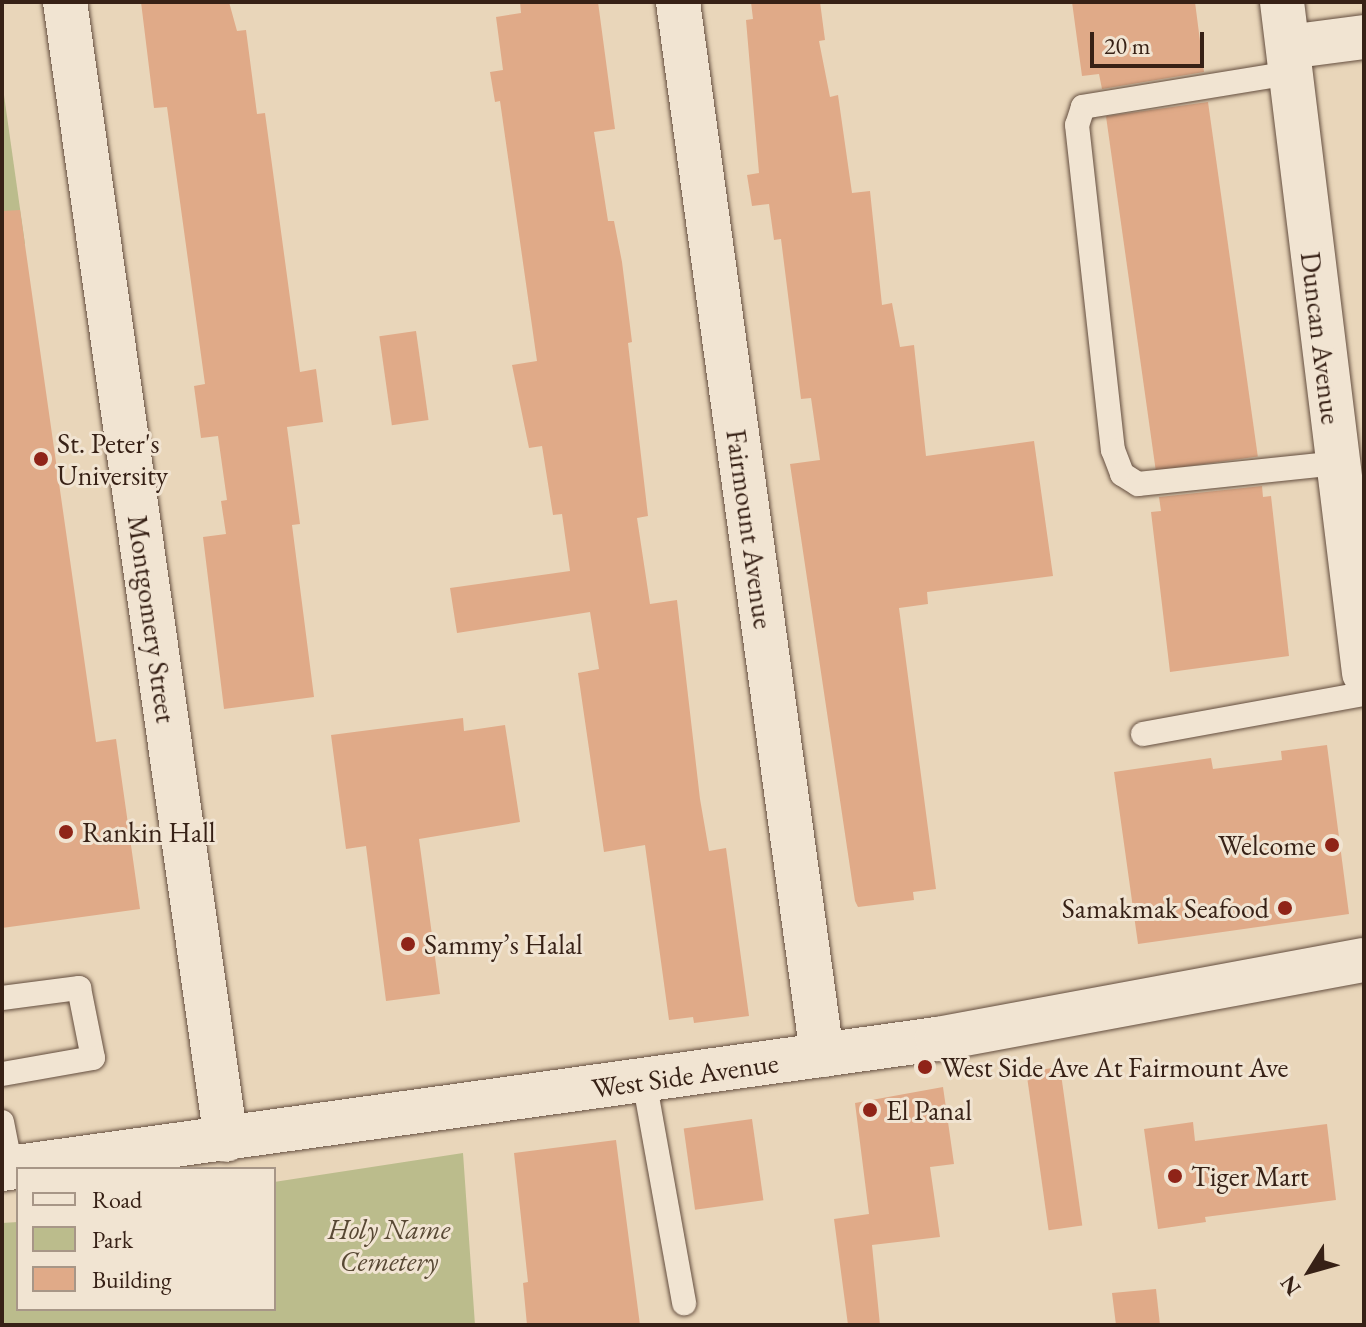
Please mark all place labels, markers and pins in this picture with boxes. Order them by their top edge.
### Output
place label: St. Peter's University [57,426,168,492]
marker: St. Peter's University [32,450,50,468]
place label: Rankin Hall [82,815,216,849]
marker: Rankin Hall [57,823,75,841]
place label: Welcome [1218,828,1316,862]
marker: Welcome [1323,836,1341,854]
place label: Samakmak Seafood [1062,891,1269,925]
marker: Samakmak Seafood [1276,899,1294,917]
place label: Sammy’s Halal [424,927,583,961]
marker: Sammy’s Halal [399,935,417,953]
place label: West Side Ave At Fairmount Ave [941,1050,1288,1084]
marker: West Side Ave At Fairmount Ave [916,1058,934,1076]
place label: El Panal [886,1093,972,1127]
marker: El Panal [861,1101,879,1119]
place label: Tiger Mart [1191,1159,1309,1193]
marker: Tiger Mart [1166,1167,1184,1185]

